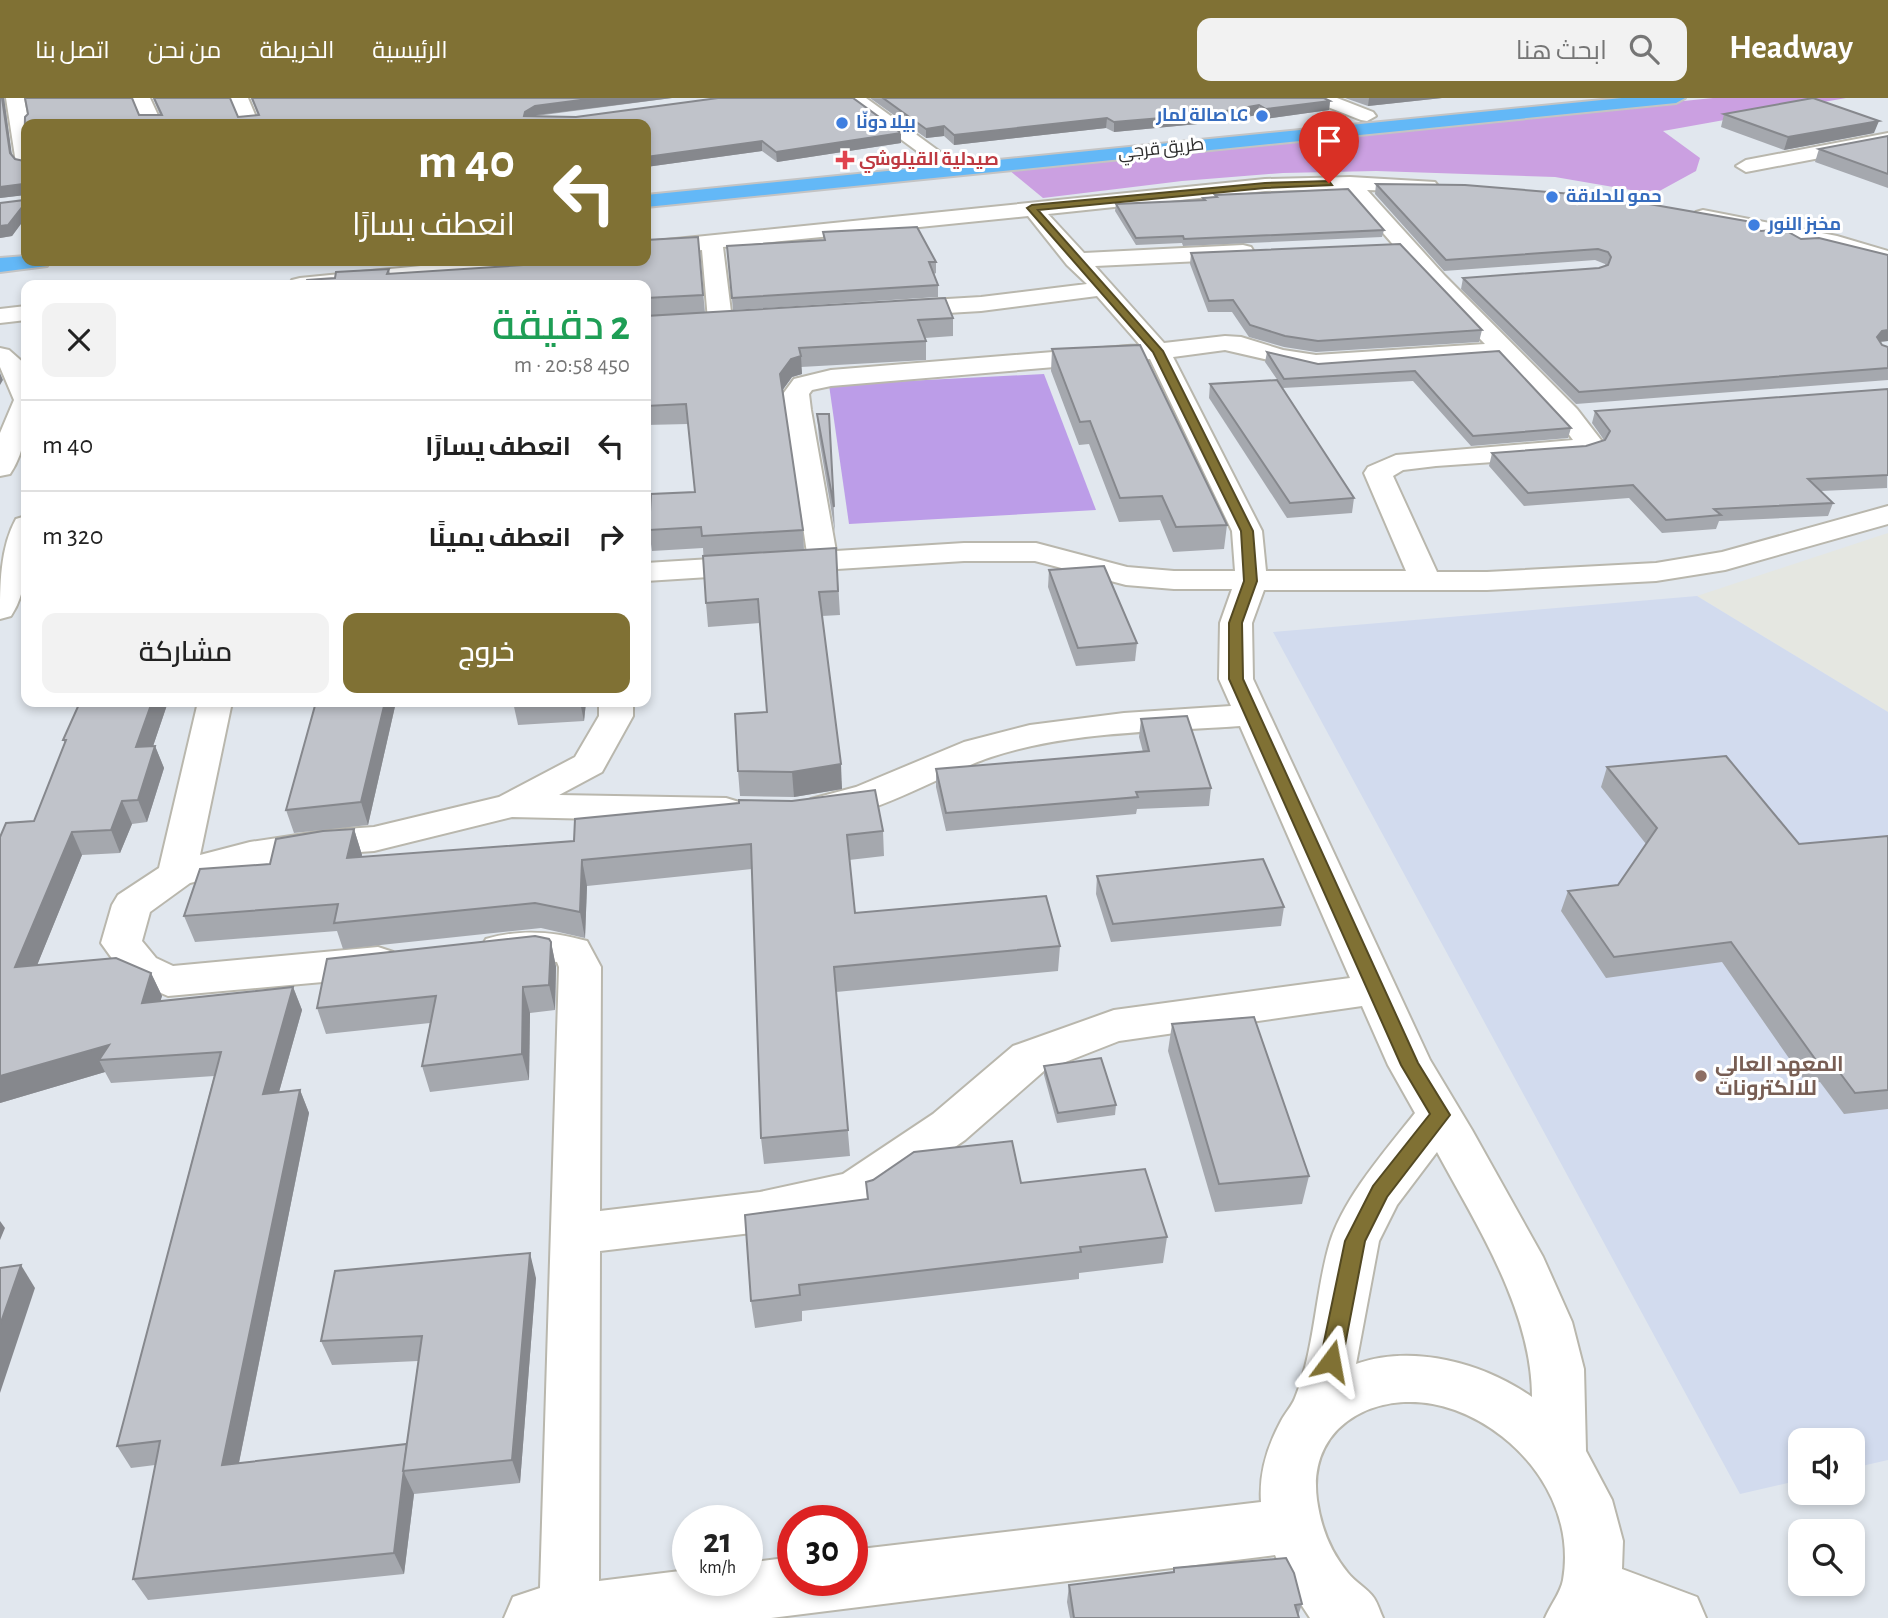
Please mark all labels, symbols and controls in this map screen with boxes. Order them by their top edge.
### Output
search box [1197,18,1687,81]
icon: search [1625,30,1663,68]
text: Headway [1729,32,1853,65]
text: ابحث هنا [1516,38,1607,64]
text: اتصل بنا [35,39,110,63]
text: من نحن [148,39,221,63]
text: الخريطة [259,39,334,63]
text: الرئيسية [372,39,448,63]
place label: صالة لمار LG [1155,107,1248,125]
marker: صالة لمار LG [1254,108,1270,124]
place label: بيلا دونّا [856,110,916,133]
pin [1299,111,1359,183]
marker: بيلا دونّا [834,115,850,131]
icon: arrive [1310,122,1348,160]
street label: طريق قرجي [1117,136,1205,166]
text: 40 m [418,138,515,187]
icon: left [539,147,630,238]
place label: صيدلية القيلوشي [859,150,999,173]
marker: صيدلية القيلوشي [837,152,853,168]
place label: حمو للحلاقة [1566,188,1662,207]
marker: حمو للحلاقة [1544,189,1560,205]
text: انعطف يسارًا [352,209,515,241]
place label: مخبز النور [1767,216,1841,235]
marker: مخبز النور [1746,217,1762,233]
button: close [42,303,116,377]
text: 2 دقيقة [492,305,630,347]
text: 450 m · 20:58 [514,354,630,377]
icon: left [592,427,630,465]
text: 40 m [42,432,93,458]
text: انعطف يسارًا [425,434,571,460]
icon: right [592,518,630,556]
text: 320 m [42,523,103,549]
text: انعطف يمينًا [428,525,571,551]
button: مشاركة [42,613,329,693]
button: خروج [343,613,630,693]
place label: المعهد العالي للالكترونات [1715,1054,1844,1101]
marker: المعهد العالي للالكترونات [1693,1068,1709,1084]
position arrow [1294,1324,1368,1398]
map controls [1788,1428,1865,1596]
button: sound [1788,1428,1865,1505]
speed limit sign: 30 [777,1505,868,1596]
button: search [1788,1519,1865,1596]
text: 21 [703,1524,732,1559]
text: km/h [699,1559,736,1577]

